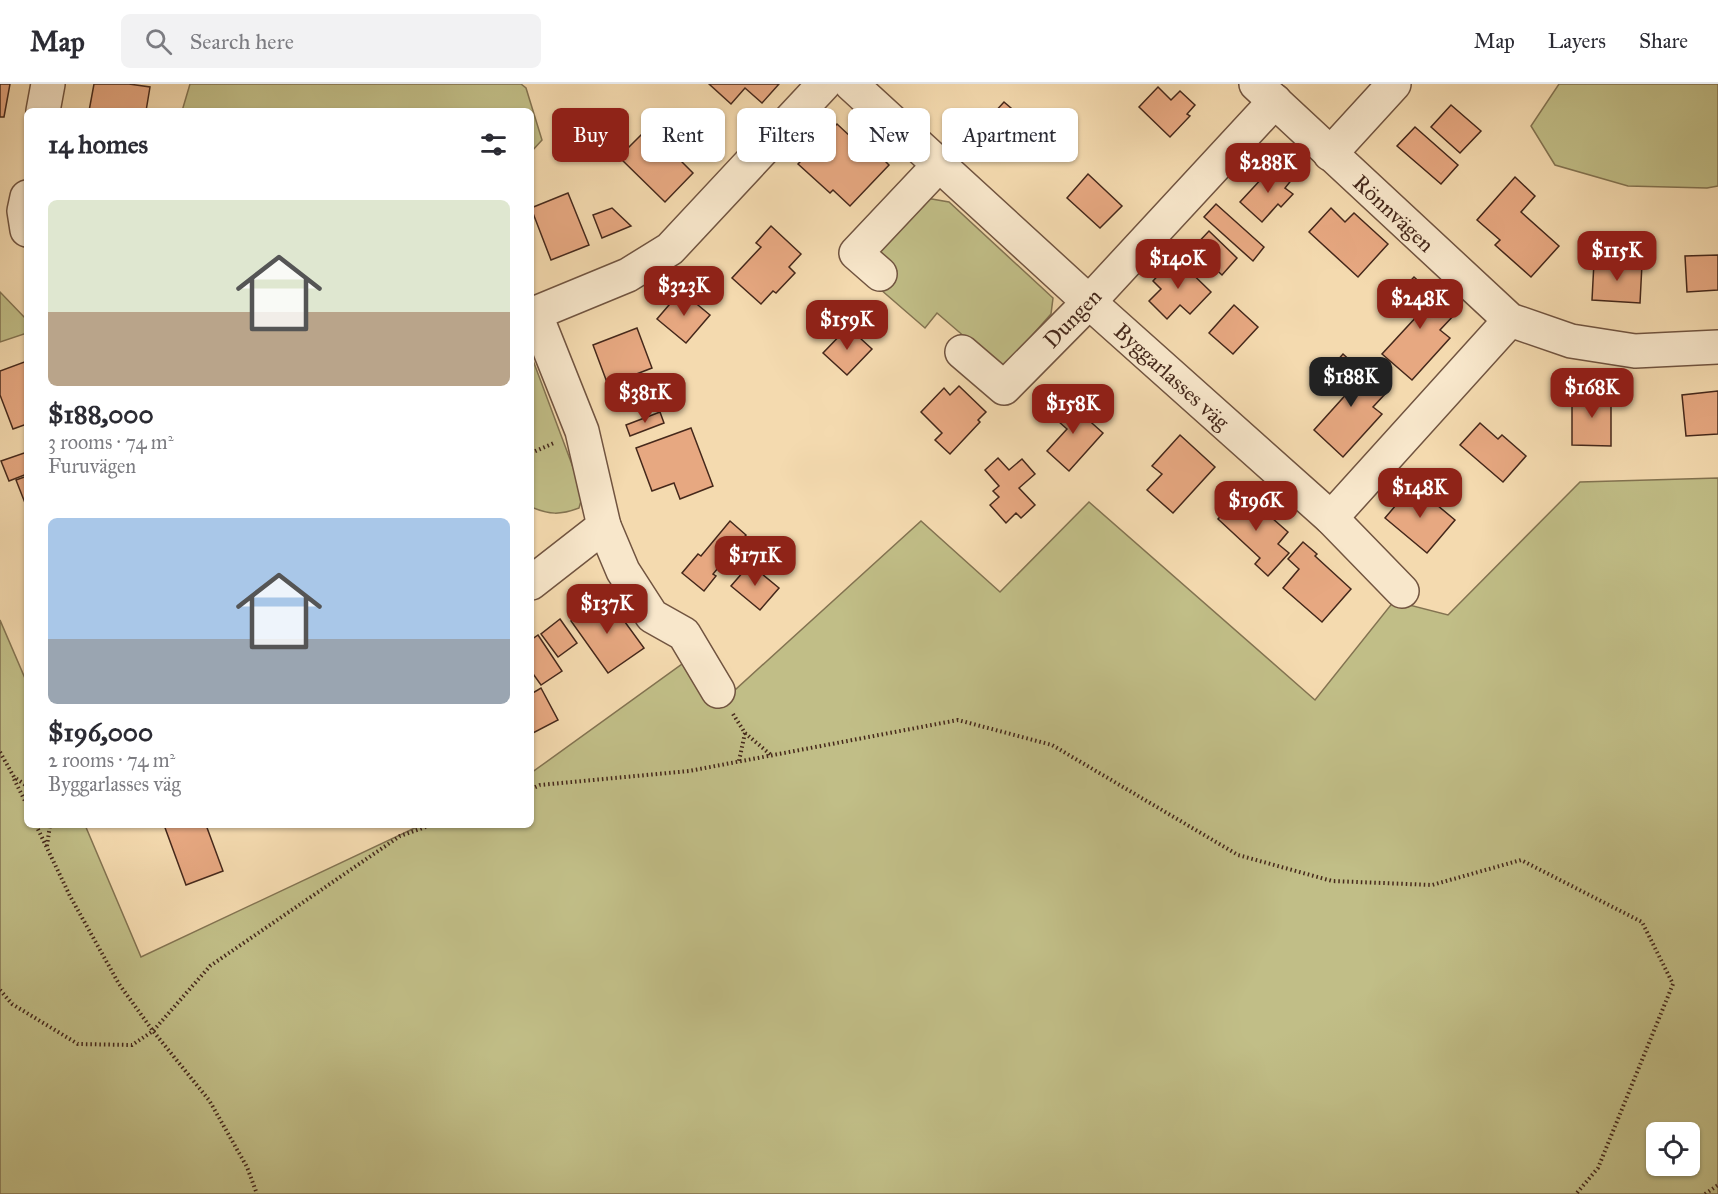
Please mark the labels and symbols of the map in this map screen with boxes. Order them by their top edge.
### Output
pin: $288K [1226,143,1310,194]
street label: Rönnvägen [1347,169,1440,258]
pin: $115K [1575,231,1659,282]
pin: $140K [1136,239,1220,290]
pin: $323K [642,266,726,317]
pin: $248K [1378,279,1462,330]
street label: Dungen [1038,283,1107,354]
pin: $159K [805,300,889,351]
street label: Byggarlasses väg [1108,317,1235,436]
pin: $188K [1309,357,1393,408]
pin: $168K [1550,368,1634,419]
pin: $381K [603,373,687,424]
pin: $158K [1031,384,1115,435]
pin: $148K [1378,468,1462,519]
pin: $196K [1214,481,1298,532]
pin: $171K [713,536,797,587]
pin: $137K [565,584,649,635]

